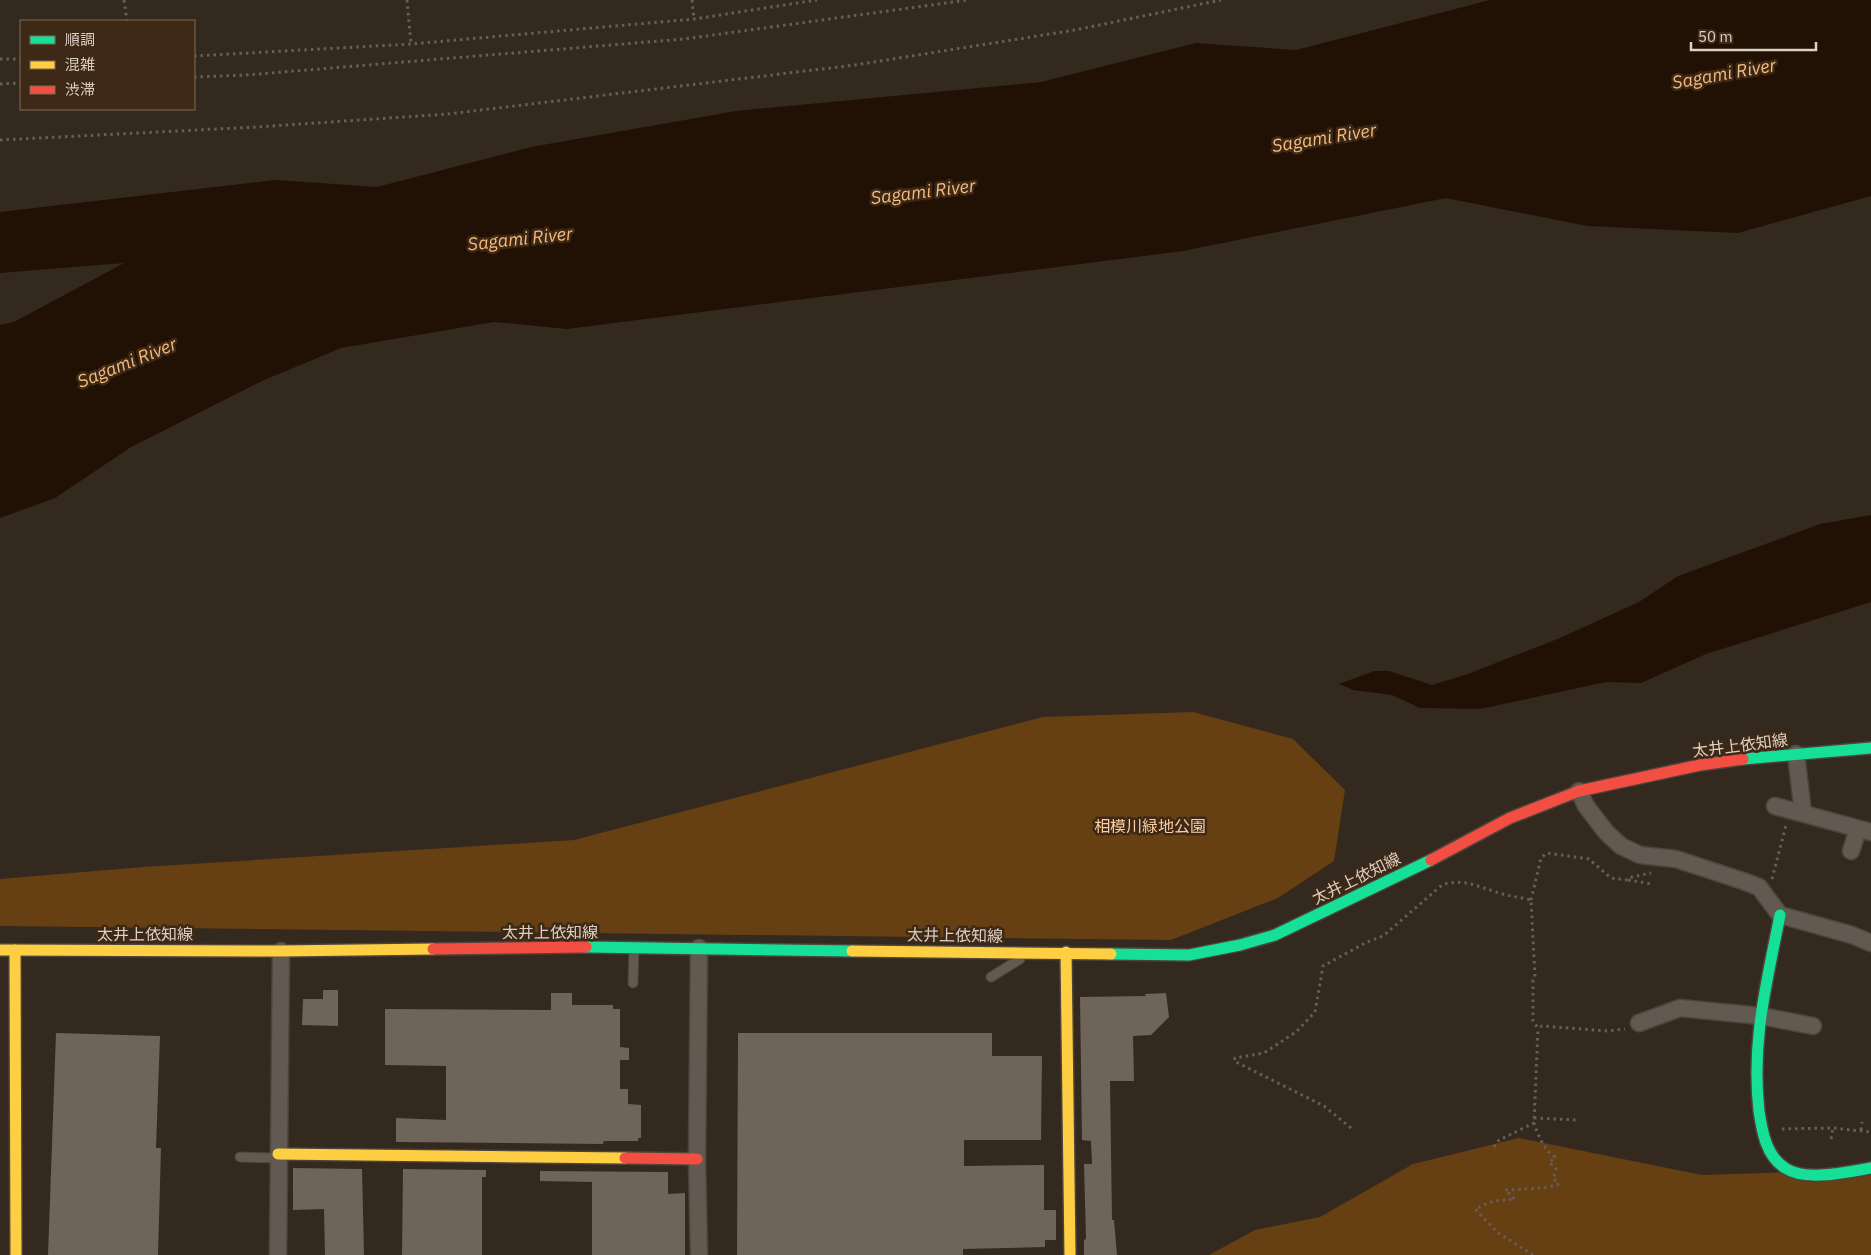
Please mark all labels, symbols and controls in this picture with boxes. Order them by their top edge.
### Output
legend [20,20,195,110]
scale bar [1691,20,1816,52]
text: 50 m [1698,27,1733,46]
text: 順調 [65,30,95,49]
water label: Sagami River [1670,53,1778,94]
text: 混雑 [65,55,95,74]
text: 渋滞 [65,80,95,99]
water label: Sagami River [1270,118,1378,157]
water label: Sagami River [869,174,977,209]
water label: Sagami River [466,222,574,255]
water label: Sagami River [74,332,180,393]
street label: 太井上依知線 [1691,729,1789,761]
park label: 相模川緑地公園 [1094,816,1206,836]
street label: 太井上依知線 [1308,848,1404,908]
street label: 太井上依知線 [502,922,598,942]
street label: 太井上依知線 [97,924,193,944]
street label: 太井上依知線 [907,924,1003,946]

